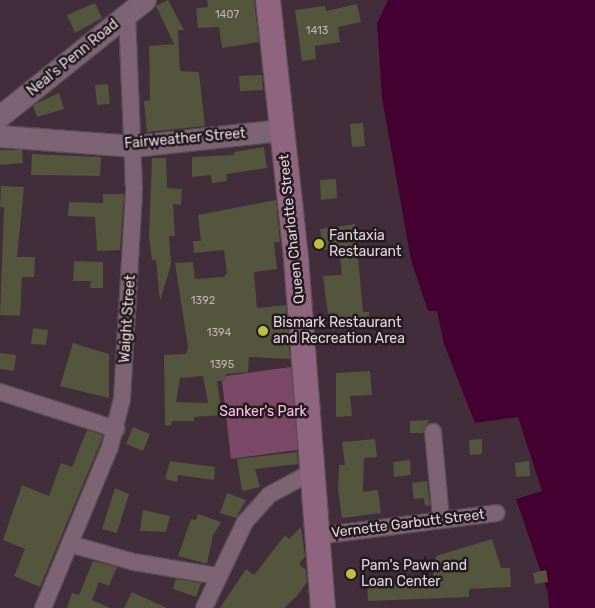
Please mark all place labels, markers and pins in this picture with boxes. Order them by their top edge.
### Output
place label: Fantaxia Restaurant [329,228,401,260]
marker: Fantaxia Restaurant [313,238,325,250]
place label: Bismark Restaurant and Recreation Area [273,315,405,348]
marker: Bismark Restaurant and Recreation Area [257,325,269,337]
place label: Pam's Pawn and Loan Center [361,558,467,590]
marker: Pam's Pawn and Loan Center [345,568,357,580]

